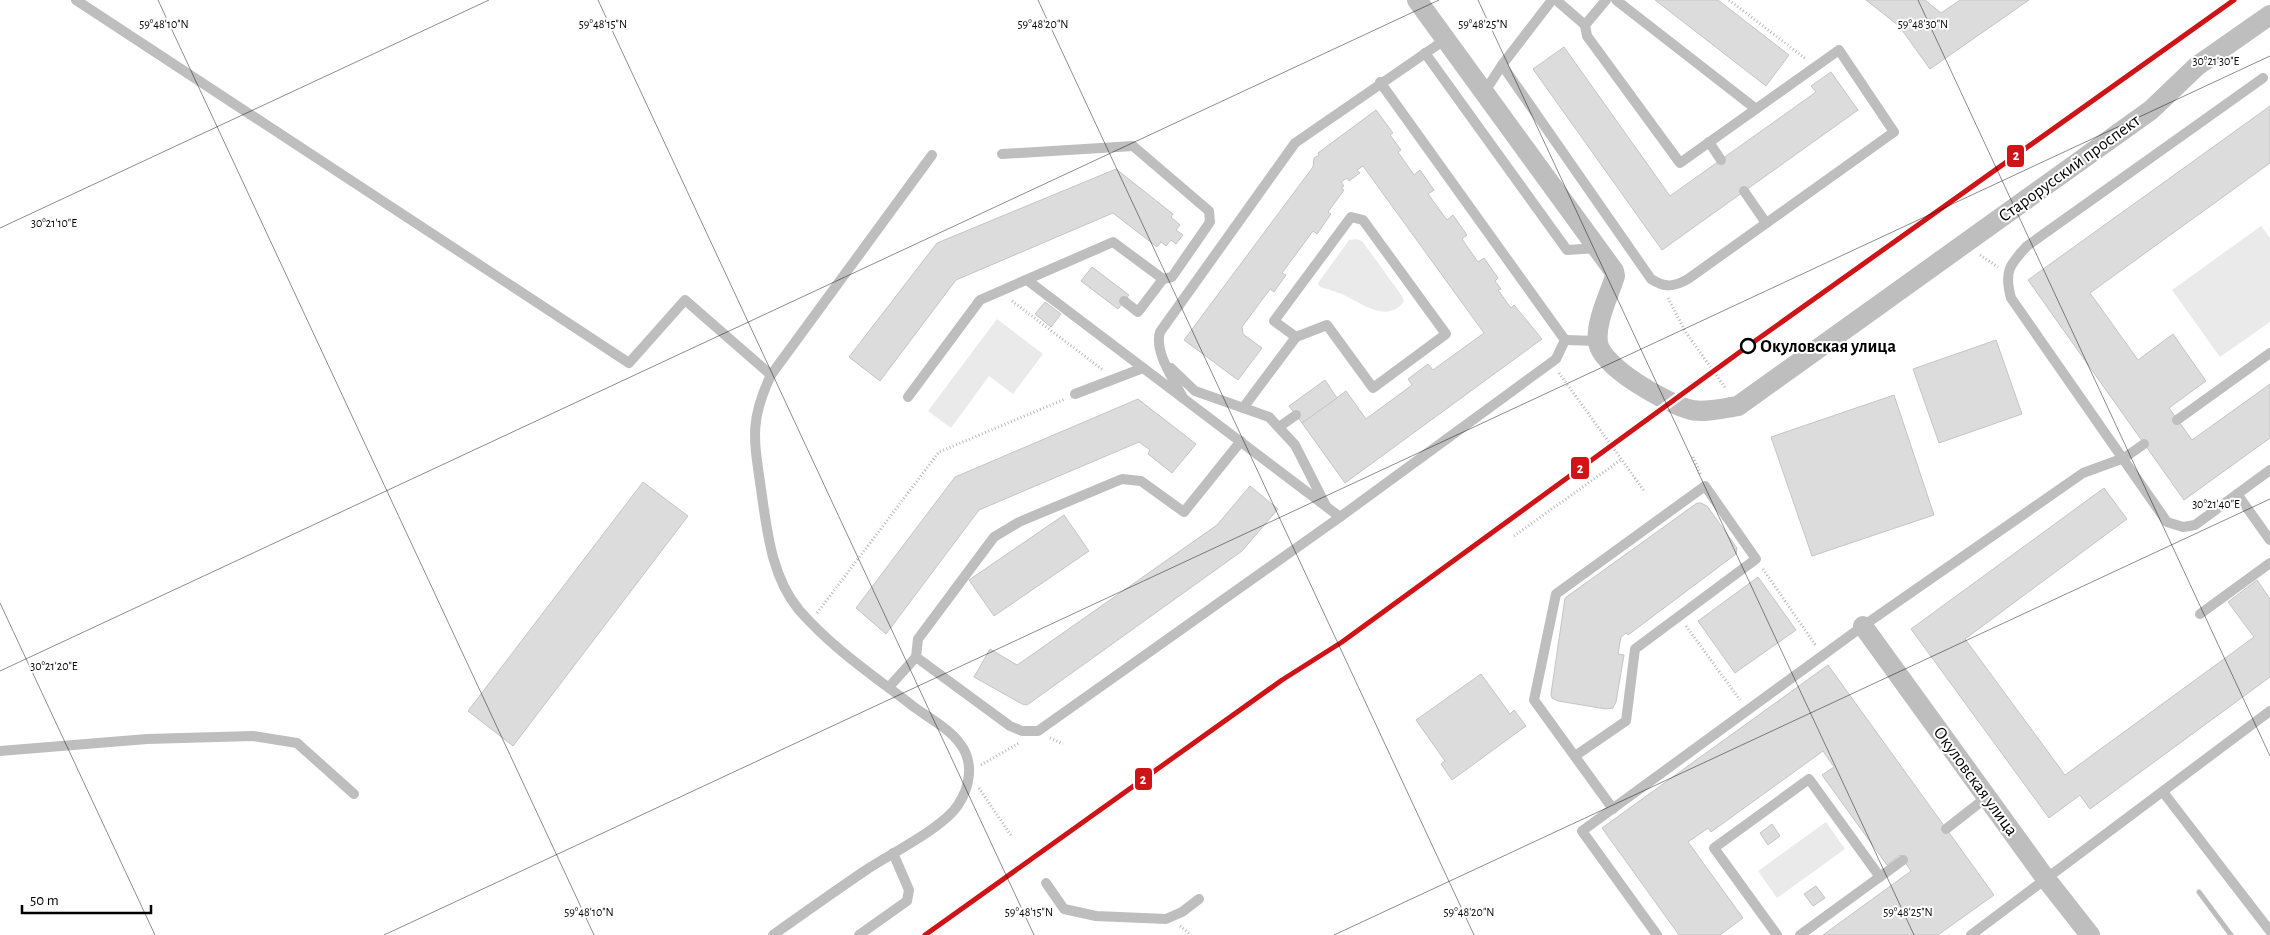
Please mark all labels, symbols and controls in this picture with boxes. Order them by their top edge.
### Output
text: 59°48'10"N [139,18,189,30]
text: 59°48'15"N [579,18,627,30]
text: 59°48'20"N [1018,18,1068,30]
text: 59°48'25"N [1458,18,1508,30]
text: 59°48'30"N [1898,18,1948,30]
text: 30°21'30"E [2193,55,2240,67]
street label: Старорусский проспект [1996,111,2144,226]
line badge: 2 [2006,144,2025,168]
text: 2 [2013,149,2020,163]
text: 30°21'10"E [31,217,77,229]
marker: Окуловская улица [1740,338,1756,354]
place label: Окуловская улица [1760,338,1896,356]
line badge: 2 [1570,456,1590,480]
text: 2 [1577,462,1584,476]
text: 30°21'40"E [2192,498,2240,510]
text: 30°21'20"E [30,660,78,672]
street label: Окуловская улица [1930,724,2021,840]
line badge: 2 [1134,767,1153,791]
text: 2 [1140,773,1147,787]
scale bar [22,882,151,914]
text: 50 m [30,893,59,908]
text: 59°48'10"N [564,906,614,918]
text: 59°48'15"N [1005,906,1053,918]
text: 59°48'20"N [1444,906,1494,918]
text: 59°48'25"N [1883,906,1933,918]

